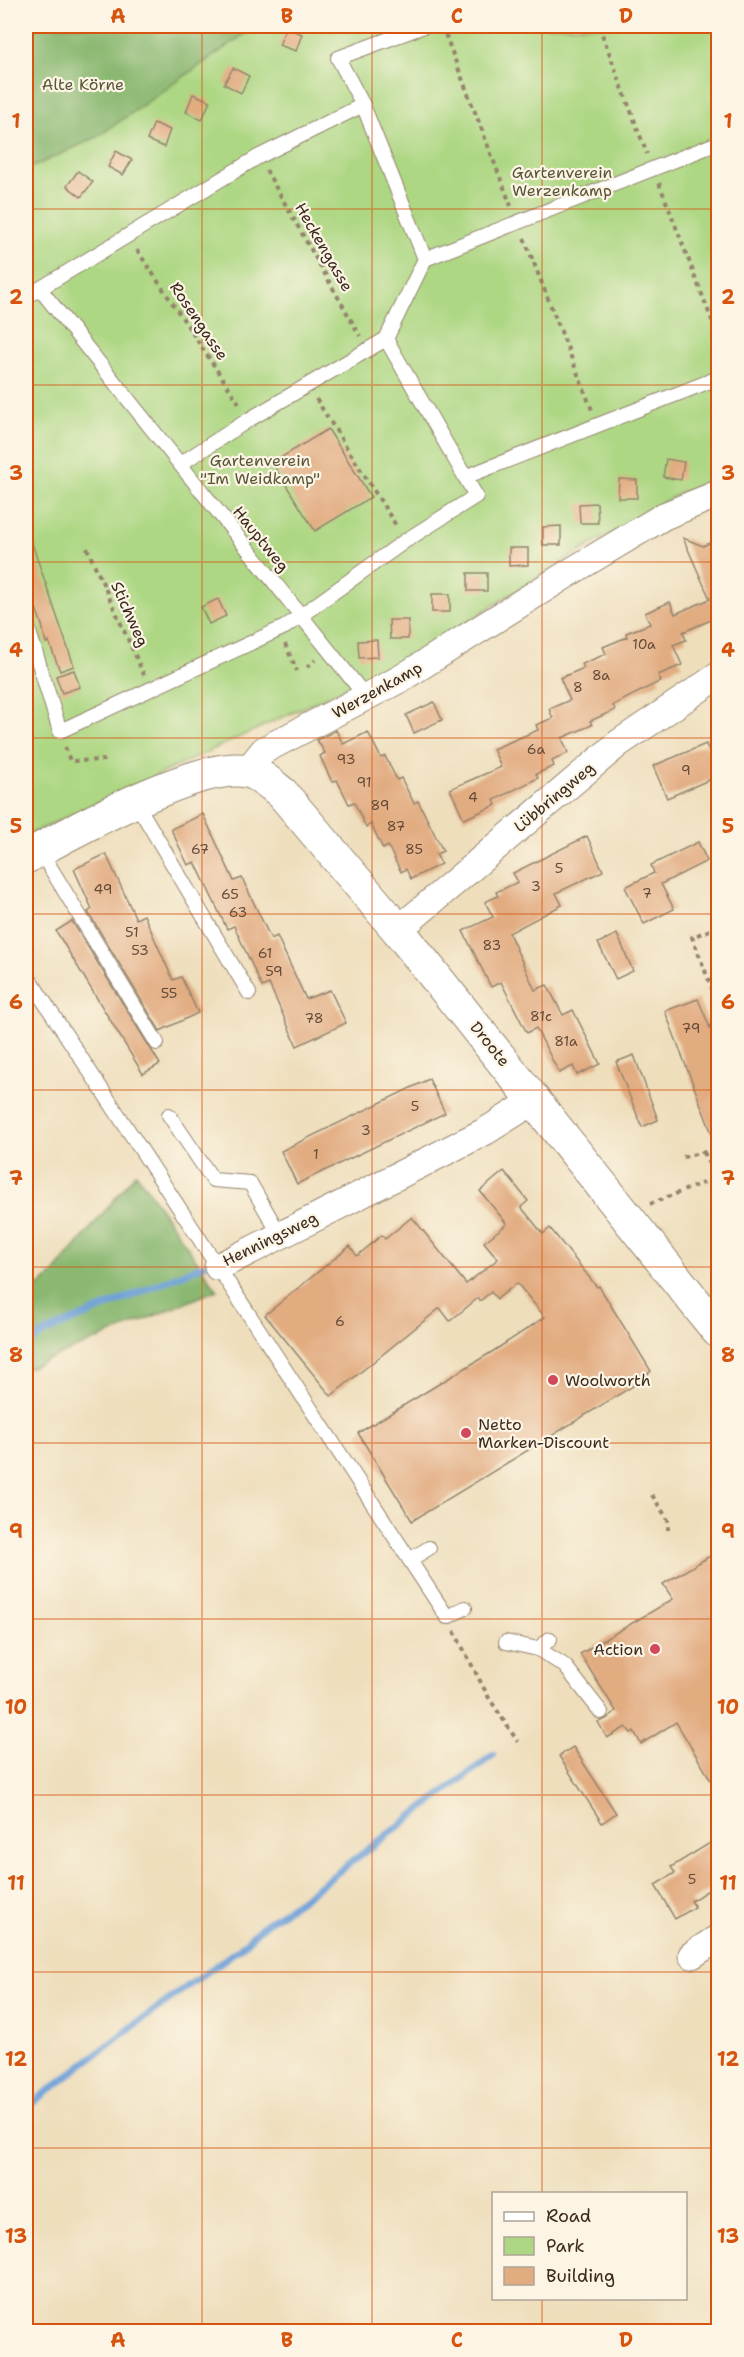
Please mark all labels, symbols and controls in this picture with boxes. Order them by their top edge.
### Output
text: A [110,3,126,29]
text: B [281,3,293,29]
text: C [451,3,463,29]
text: D [619,3,633,29]
park label: Alte Körne [42,74,124,95]
text: 1 [11,108,21,134]
text: 1 [723,108,733,134]
park label: Gartenverein Werzenkamp [512,162,612,201]
street label: Heckengasse [290,199,358,295]
street label: Rosengasse [165,278,233,364]
text: 2 [9,284,23,310]
text: 2 [721,284,735,310]
park label: Gartenverein "Im Weidkamp" [200,450,320,489]
text: 3 [9,460,23,486]
text: 3 [721,460,735,486]
street label: Hauptweg [228,502,294,576]
street label: Stichweg [106,578,154,650]
house number: 10a [632,635,656,653]
text: 4 [9,637,23,663]
text: 4 [721,637,735,663]
street label: Werzenkamp [328,657,426,723]
house number: 8a [592,666,610,684]
house number: 8 [573,678,583,696]
house number: 6a [527,740,545,758]
house number: 93 [337,750,355,768]
street label: Lübbringweg [509,757,599,837]
house number: 9 [681,761,691,779]
house number: 91 [356,773,372,791]
house number: 4 [468,788,478,806]
house number: 89 [371,796,389,814]
text: 5 [10,813,22,839]
text: 5 [722,813,734,839]
house number: 87 [387,817,405,835]
house number: 67 [191,840,209,858]
house number: 85 [405,840,423,858]
house number: 5 [555,859,563,877]
house number: 3 [531,877,541,895]
house number: 49 [94,880,113,898]
house number: 7 [642,884,652,902]
house number: 65 [221,885,239,903]
house number: 63 [229,903,247,921]
house number: 51 [125,923,139,941]
house number: 83 [483,936,501,954]
house number: 53 [131,941,149,959]
house number: 61 [258,944,272,962]
house number: 59 [265,962,283,980]
house number: 55 [161,984,177,1002]
text: 6 [9,989,23,1015]
text: 6 [721,989,735,1015]
house number: 81c [530,1007,552,1025]
house number: 78 [304,1009,324,1027]
street label: Droote [465,1017,515,1071]
house number: 79 [681,1019,701,1037]
house number: 81a [554,1032,578,1050]
house number: 5 [411,1097,419,1115]
house number: 3 [361,1121,371,1139]
house number: 1 [313,1145,319,1163]
text: 7 [9,1165,23,1191]
text: 7 [721,1165,735,1191]
street label: Henningsweg [219,1207,321,1271]
house number: 6 [335,1312,345,1330]
text: 8 [9,1342,23,1368]
text: 8 [721,1342,735,1368]
place label: Woolworth [565,1370,651,1391]
marker: Woolworth [546,1373,560,1387]
place label: Netto Marken-Discount [478,1414,609,1453]
marker: Netto Marken-Discount [459,1426,473,1440]
text: 9 [9,1518,23,1544]
text: 9 [721,1518,735,1544]
place label: Action [593,1639,643,1660]
marker: Action [648,1642,662,1656]
text: 10 [5,1694,27,1720]
text: 10 [717,1694,739,1720]
text: 11 [7,1870,25,1896]
house number: 5 [688,1870,696,1888]
text: 11 [719,1870,737,1896]
text: 12 [5,2046,27,2072]
text: 12 [717,2046,739,2072]
legend [492,2192,687,2300]
text: Road [546,2204,591,2228]
text: 13 [5,2223,27,2249]
text: 13 [717,2223,739,2249]
text: Park [546,2234,585,2258]
text: Building [546,2264,615,2288]
text: A [110,2327,126,2353]
text: B [281,2327,293,2353]
text: C [451,2327,463,2353]
text: D [619,2327,633,2353]

